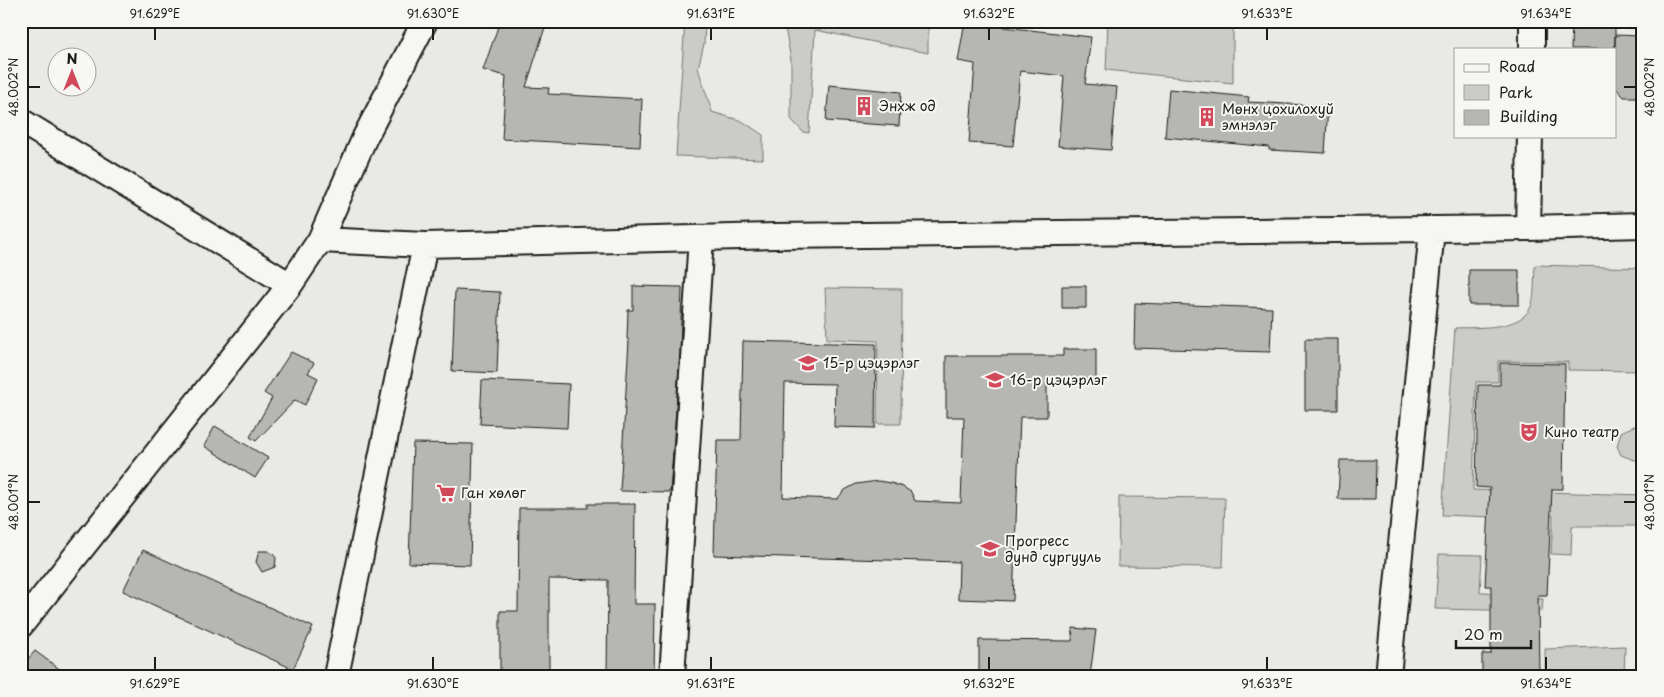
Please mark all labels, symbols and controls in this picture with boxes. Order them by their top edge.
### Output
text: 91.629°E [130,4,180,22]
text: 91.630°E [407,4,459,22]
text: 91.631°E [687,4,735,22]
text: 91.632°E [963,4,1015,22]
text: 91.633°E [1241,4,1293,22]
text: 91.634°E [1520,4,1572,22]
north arrow [48,48,98,98]
text: N [66,48,78,69]
legend [1454,48,1616,138]
text: Road [1499,54,1535,77]
text: 48.002°N [4,58,22,116]
text: 48.002°N [1640,58,1658,116]
text: Park [1499,80,1533,103]
building icon: Энхж од [853,95,875,117]
place label: Энхж од [879,95,936,116]
place label: Мөнх цохилохуй эмнэлэг [1222,98,1334,135]
text: Building [1499,104,1558,127]
building icon: Мөнх цохилохуй эмнэлэг [1196,106,1218,128]
school or university icon: 15-р цэцэрлэг [797,352,819,374]
place label: 15-р цэцэрлэг [823,352,920,373]
school or university icon: 16-р цэцэрлэг [984,369,1006,391]
place label: 16-р цэцэрлэг [1010,369,1108,390]
theatre icon: Кино театр [1518,421,1540,443]
place label: Кино театр [1544,421,1619,442]
text: 48.001°N [4,474,22,530]
text: 48.001°N [1640,474,1658,530]
supermarket icon: Ган хөлөг [435,482,457,504]
place label: Ган хөлөг [461,482,526,503]
place label: Прогресс дунд сургууль [1005,530,1101,567]
school or university icon: Прогресс дунд сургууль [979,538,1001,560]
scale bar [1456,617,1532,649]
text: 20 m [1464,622,1503,645]
text: 91.629°E [130,674,180,692]
text: 91.630°E [407,674,459,692]
text: 91.631°E [687,674,735,692]
text: 91.632°E [963,674,1015,692]
text: 91.633°E [1241,674,1293,692]
text: 91.634°E [1520,674,1572,692]

